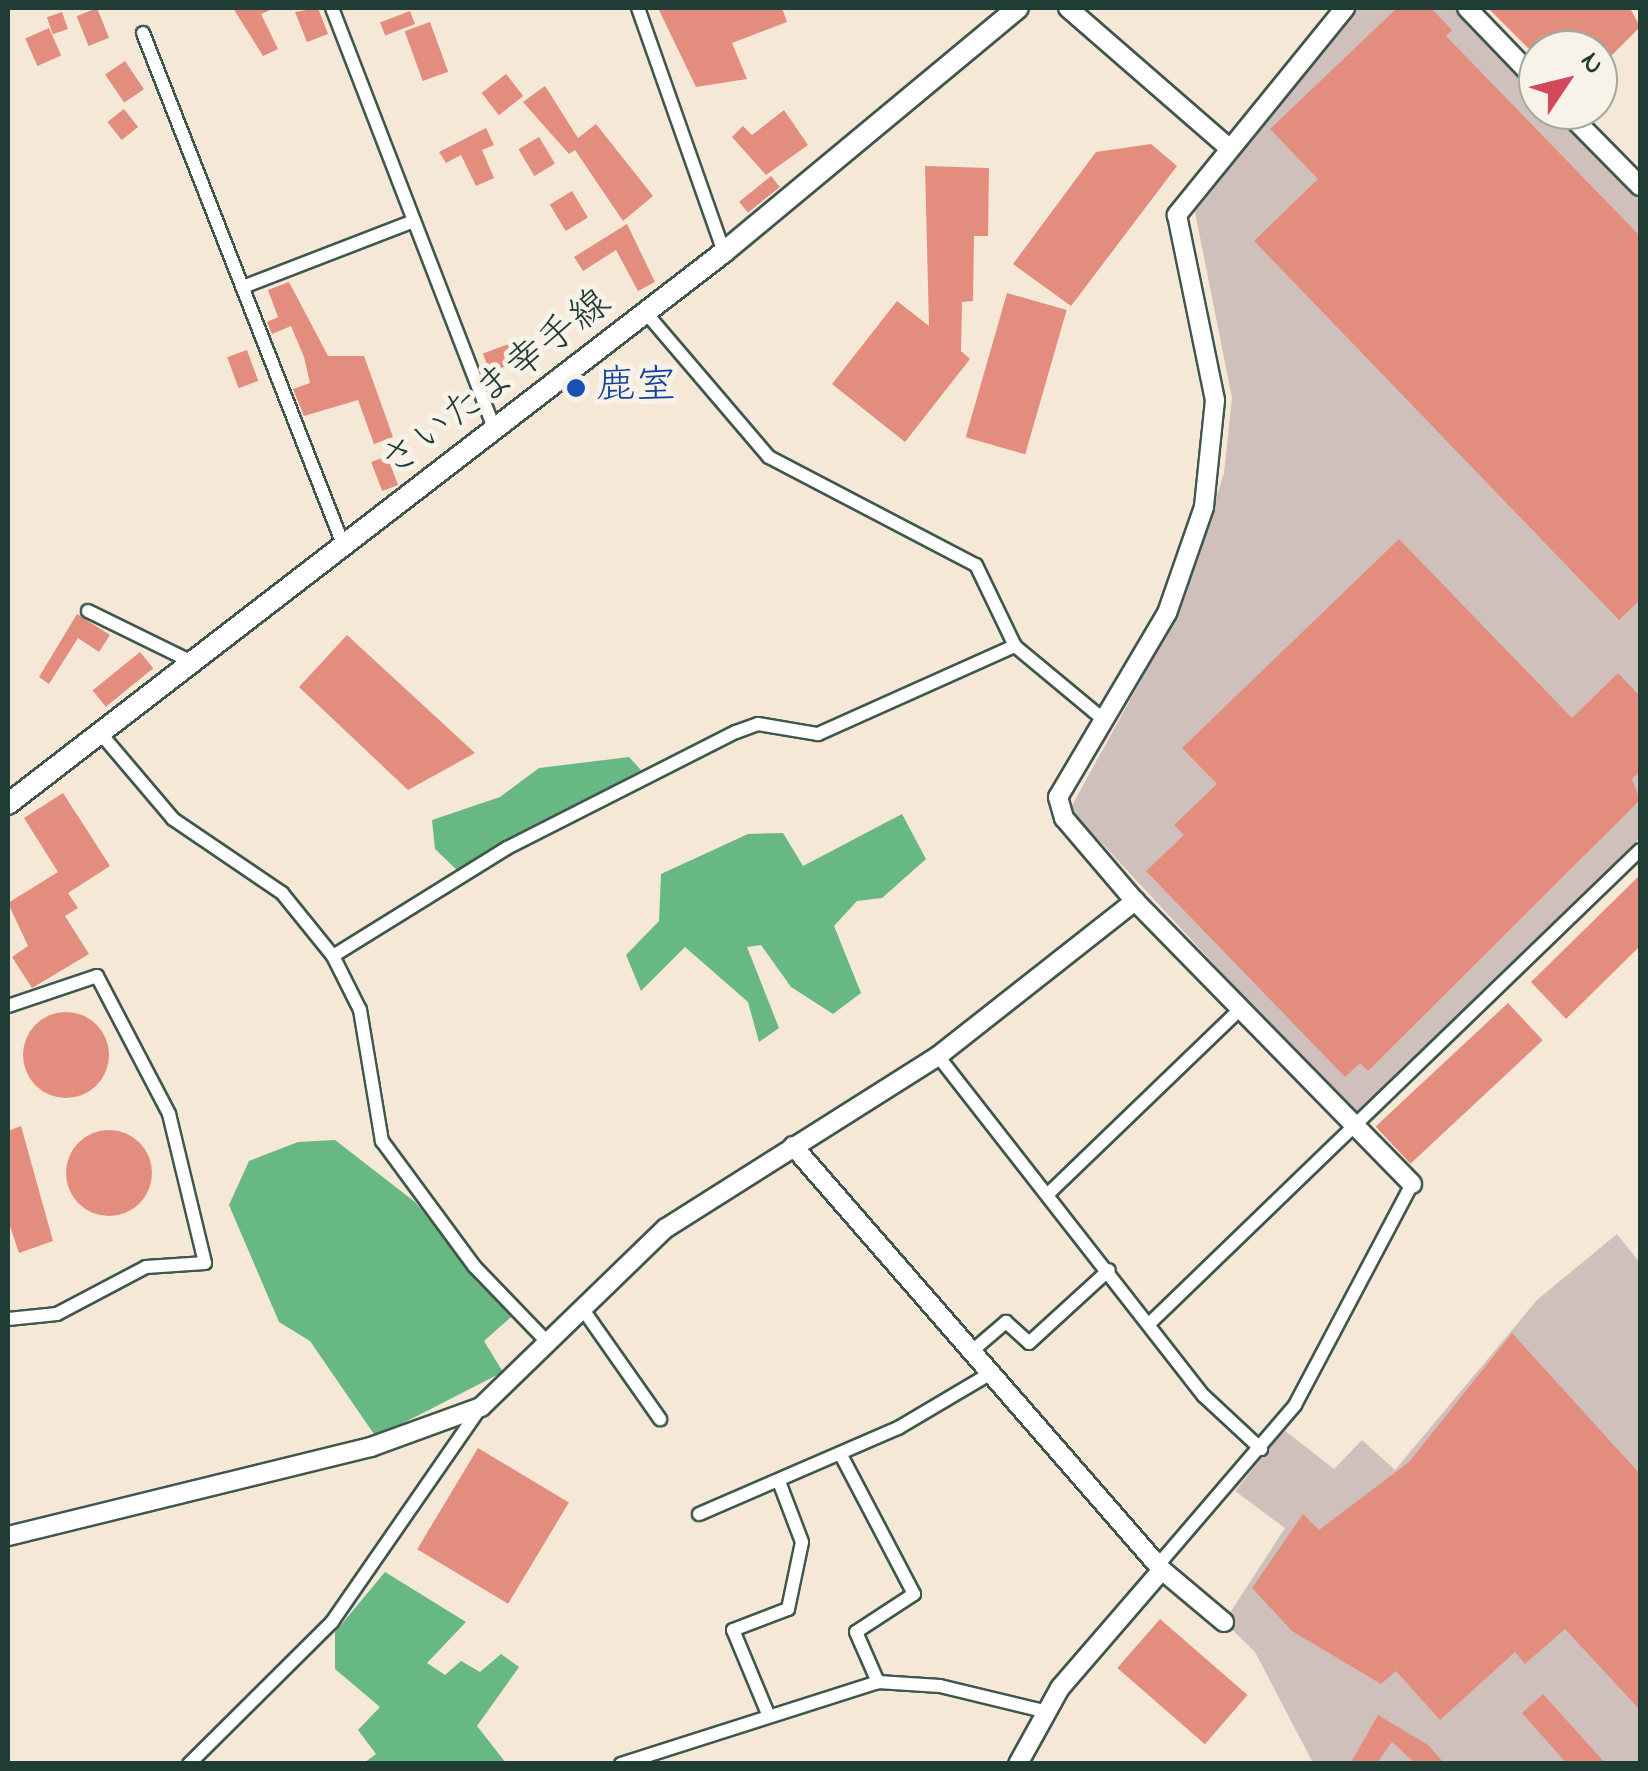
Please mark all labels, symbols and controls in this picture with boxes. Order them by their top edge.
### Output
north arrow [1518,30,1618,130]
text: N [1569,44,1614,83]
street label: さいたま幸手線 [372,280,622,490]
place label: 鹿室 [596,364,676,412]
marker: 鹿室 [565,377,587,399]

